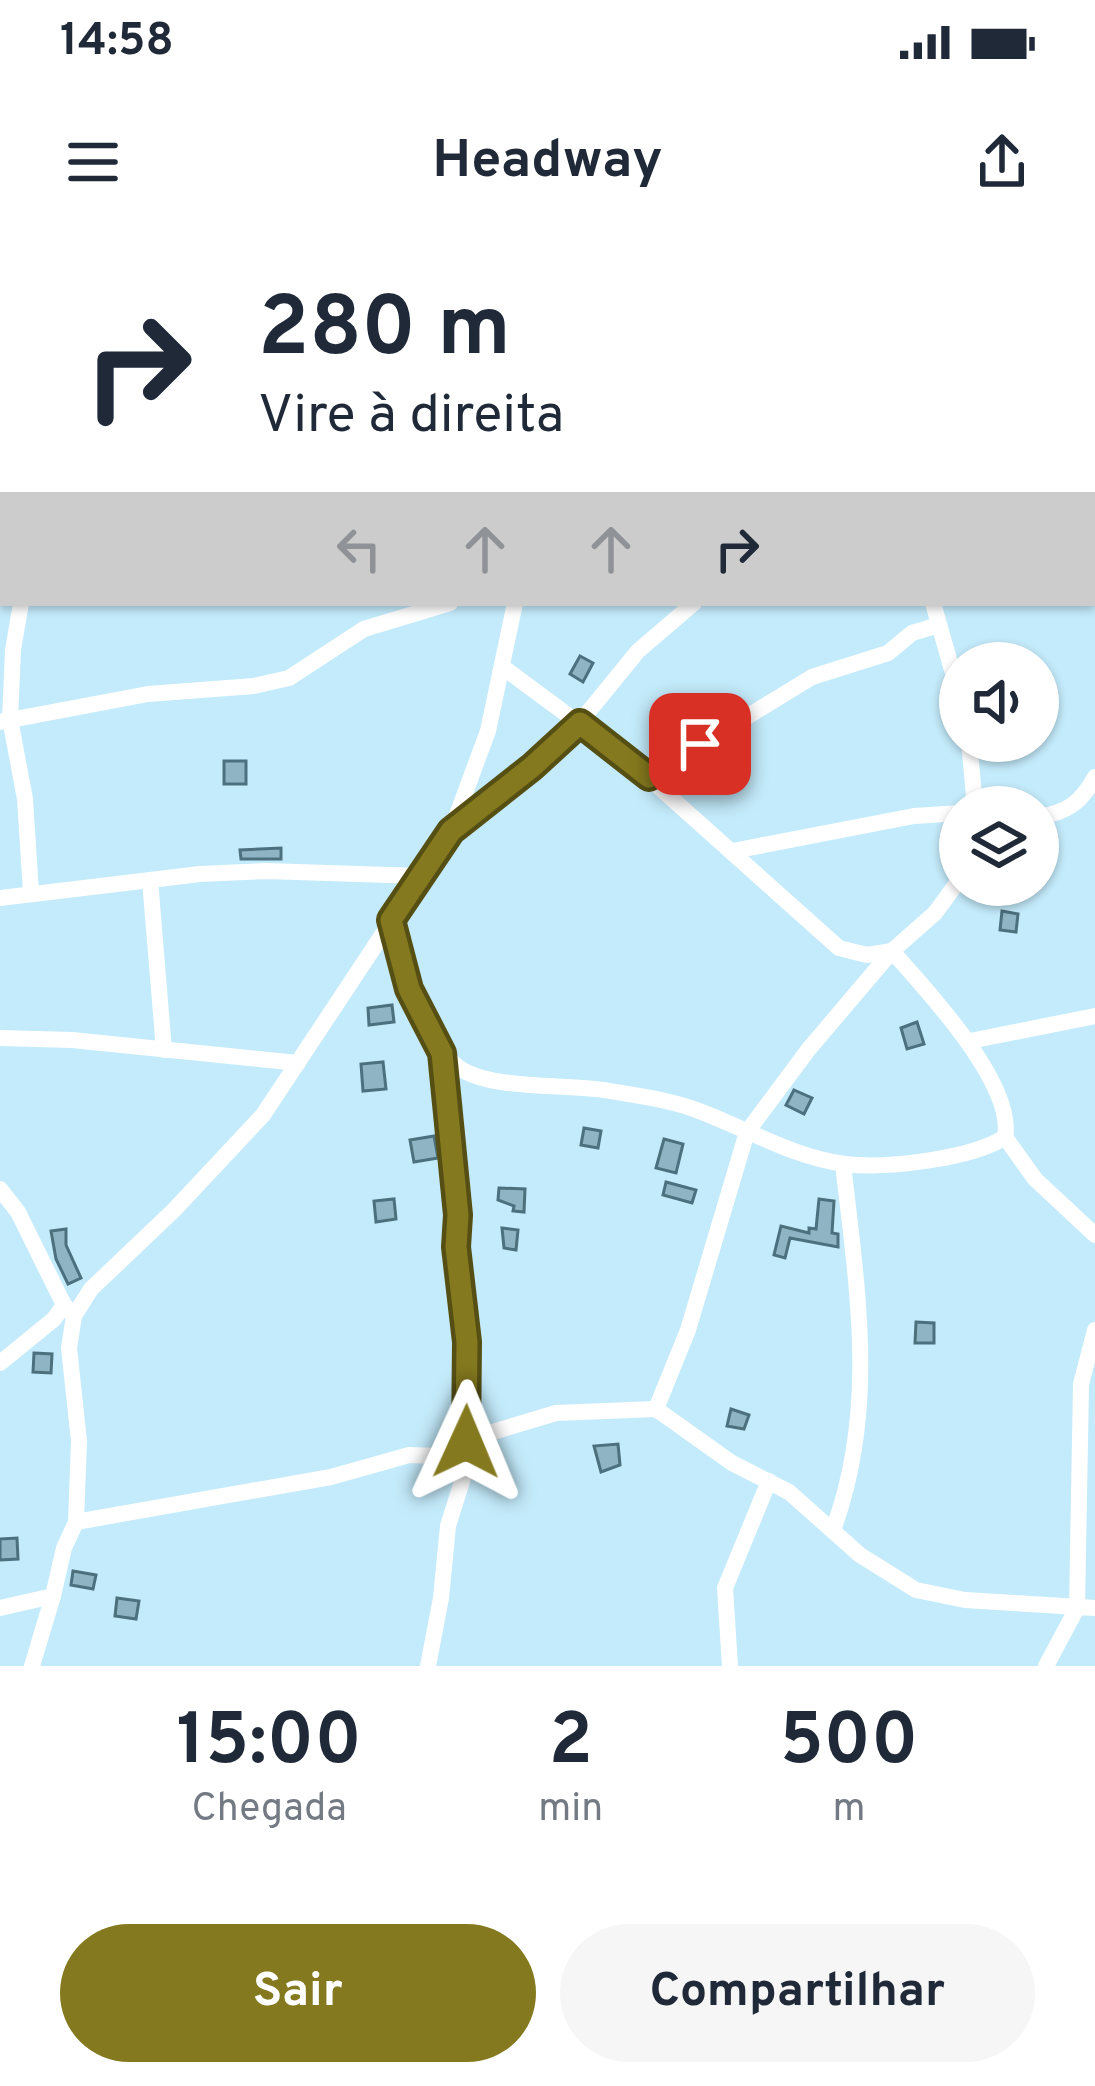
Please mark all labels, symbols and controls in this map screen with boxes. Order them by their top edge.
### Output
text: 14:58 [60,14,174,71]
text: Headway [432,128,663,197]
icon: menu [60,129,126,195]
icon: share [969,129,1035,195]
text: 280 m [258,279,511,385]
icon: right [60,288,216,444]
text: Vire à direita [258,383,564,452]
icon: left [326,516,392,582]
icon: ahead [452,516,518,582]
icon: ahead [578,516,644,582]
icon: right [704,516,770,582]
map controls [939,642,1059,906]
button: sound [939,642,1059,762]
pin [649,693,751,795]
icon: arrive [667,711,733,777]
button: layers [939,786,1059,906]
position arrow [403,1379,529,1505]
text: 15:00 [177,1698,362,1790]
text: 2 [549,1698,593,1790]
text: 500 [780,1698,918,1790]
text: Chegada [192,1786,347,1835]
text: min [538,1786,603,1835]
text: m [833,1786,866,1835]
button: Sair [60,1924,536,2062]
button: Compartilhar [560,1924,1035,2062]

